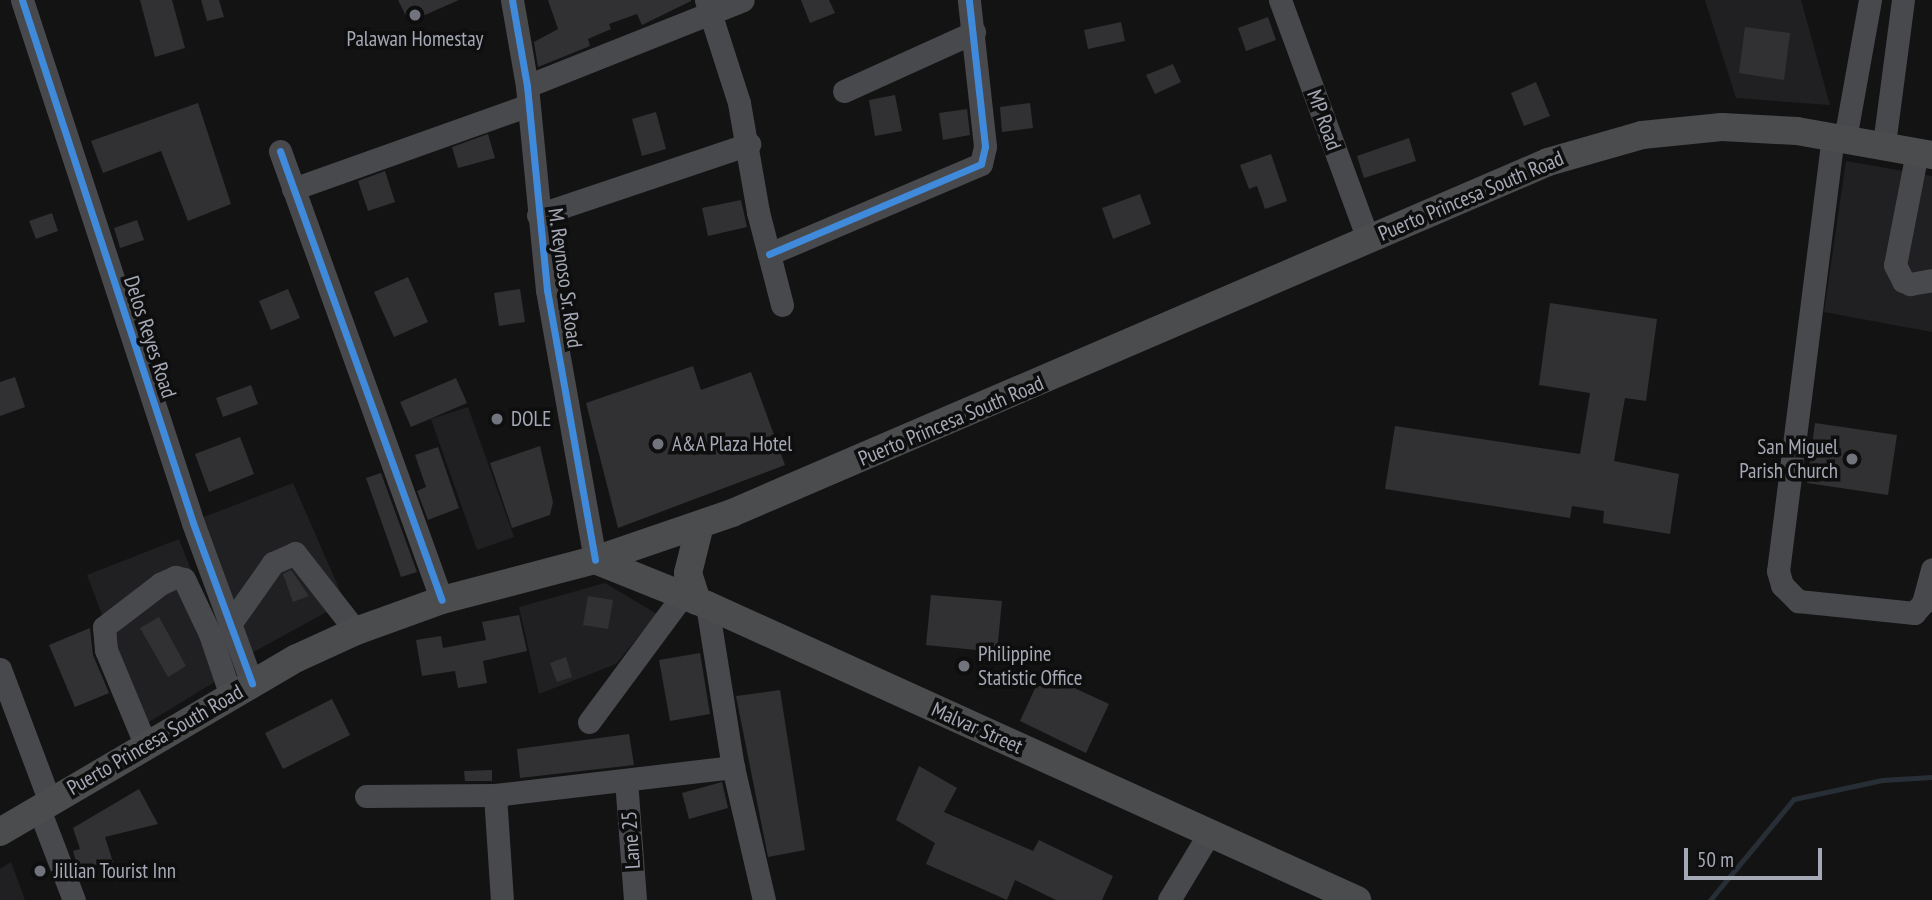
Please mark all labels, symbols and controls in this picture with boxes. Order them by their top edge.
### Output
marker: Palawan Homestay [407,7,423,23]
place label: Palawan Homestay [347,26,483,52]
street label: MP Road [1301,86,1347,154]
street label: Puerto Princesa South Road [1375,146,1567,246]
street label: M. Reynoso Sr. Road [543,205,587,351]
street label: Delos Reyes Road [118,273,182,401]
street label: Puerto Princesa South Road [855,371,1047,471]
place label: DOLE [511,406,551,432]
marker: DOLE [489,411,505,427]
place label: A&A Plaza Hotel [672,431,793,457]
place label: San Miguel Parish Church [1739,434,1838,484]
marker: A&A Plaza Hotel [650,436,666,452]
marker: San Miguel Parish Church [1844,451,1860,467]
place label: Philippine Statistic Office [978,641,1083,691]
marker: Philippine Statistic Office [956,658,972,674]
street label: Puerto Princesa South Road [63,679,247,801]
street label: Malvar Street [928,697,1026,759]
street label: Lane 25 [616,810,646,870]
scale bar [1687,834,1825,878]
text: 50 m [1697,846,1734,873]
place label: Jillian Tourist Inn [54,858,176,884]
marker: Jillian Tourist Inn [32,863,48,879]

